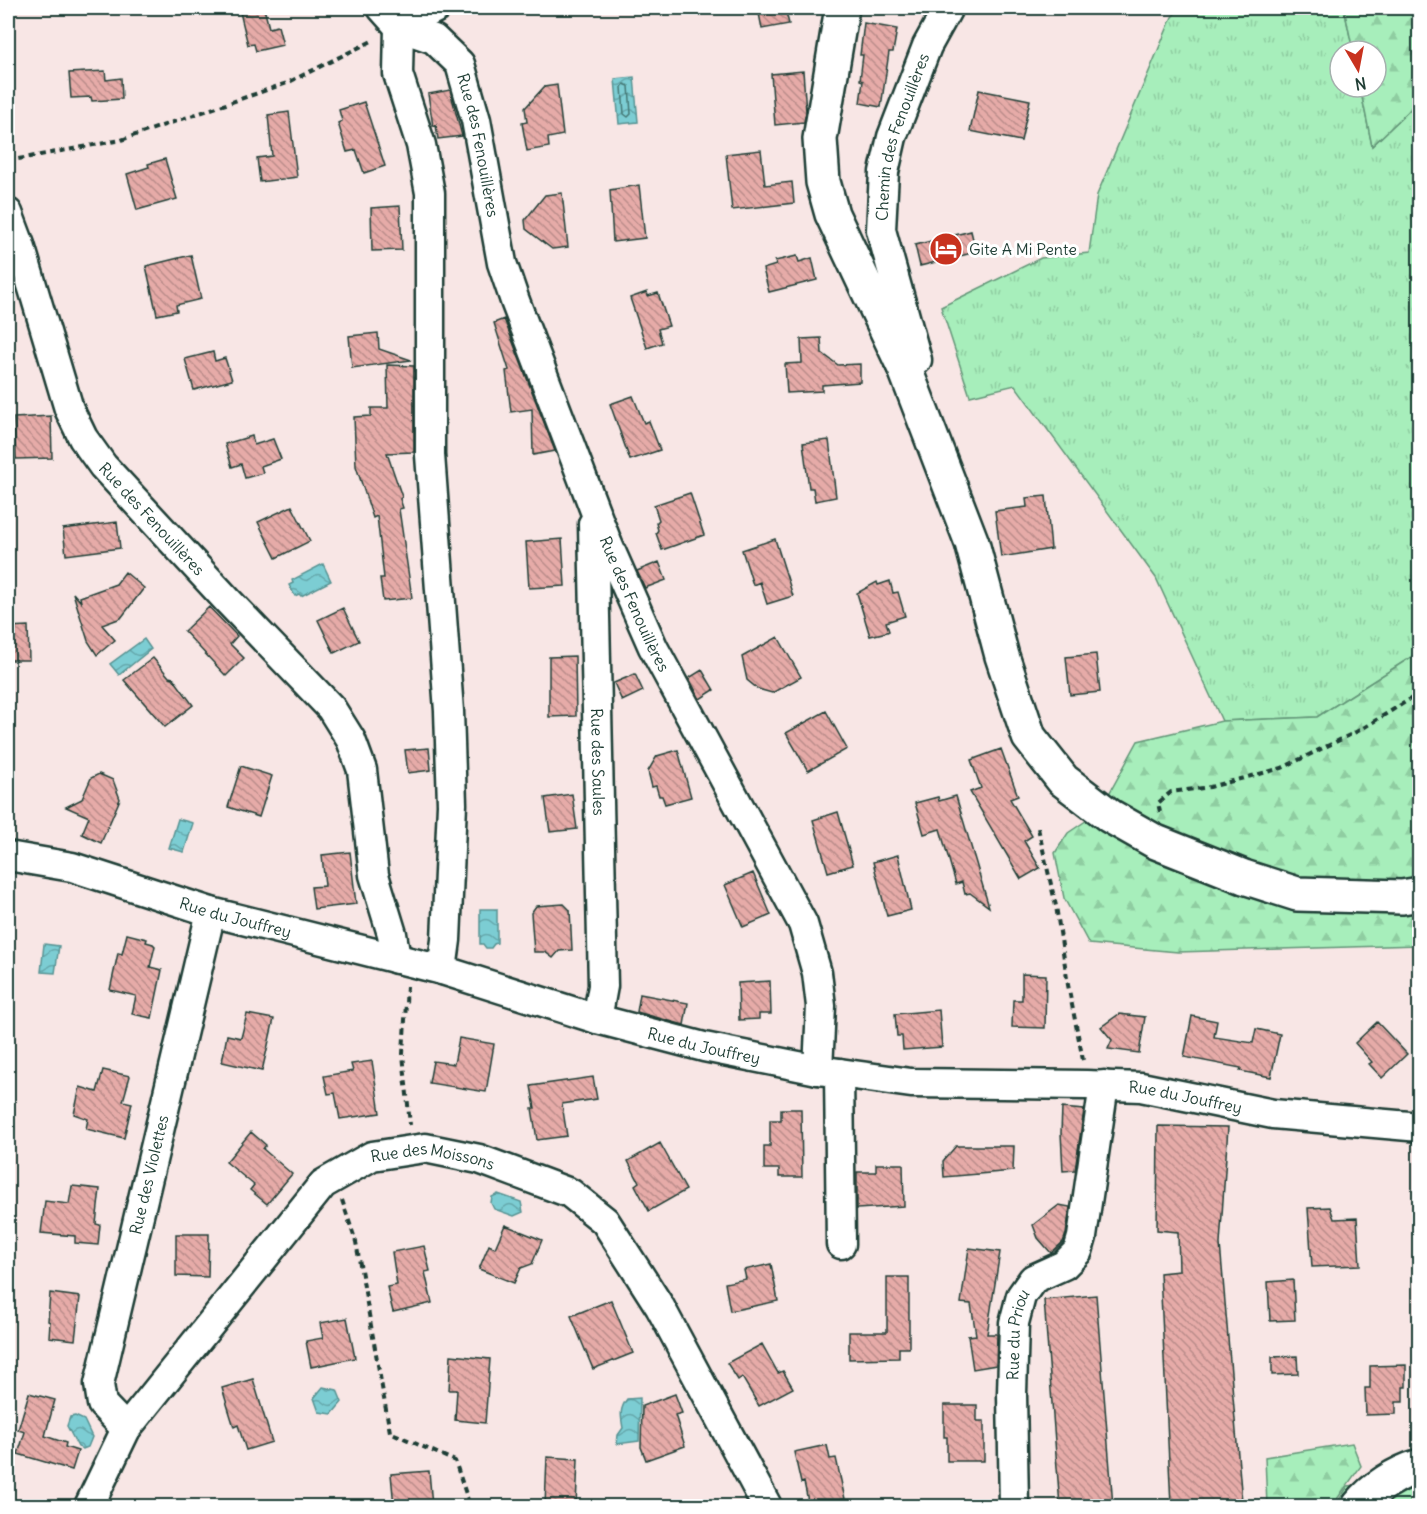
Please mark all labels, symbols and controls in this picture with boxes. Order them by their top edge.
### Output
north arrow [1328,39,1388,99]
street label: Chemin des Fenouillères [871,50,933,221]
street label: Rue des Fenouillères [453,71,503,219]
text: N [1353,73,1368,95]
hotel icon: Gite A Mi Pente [928,231,964,267]
place label: Gite A Mi Pente [969,239,1077,259]
street label: Rue des Fenouillères [95,458,209,579]
street label: Rue des Fenouillères [596,533,674,675]
street label: Rue des Saules [587,708,609,816]
street label: Rue du Jouffrey [177,892,293,942]
street label: Rue du Jouffrey [645,1023,762,1068]
street label: Rue du Jouffrey [1128,1077,1244,1117]
street label: Rue des Violettes [125,1113,173,1236]
street label: Rue des Moissons [369,1138,498,1174]
street label: Rue du Priou [1002,1284,1033,1381]

